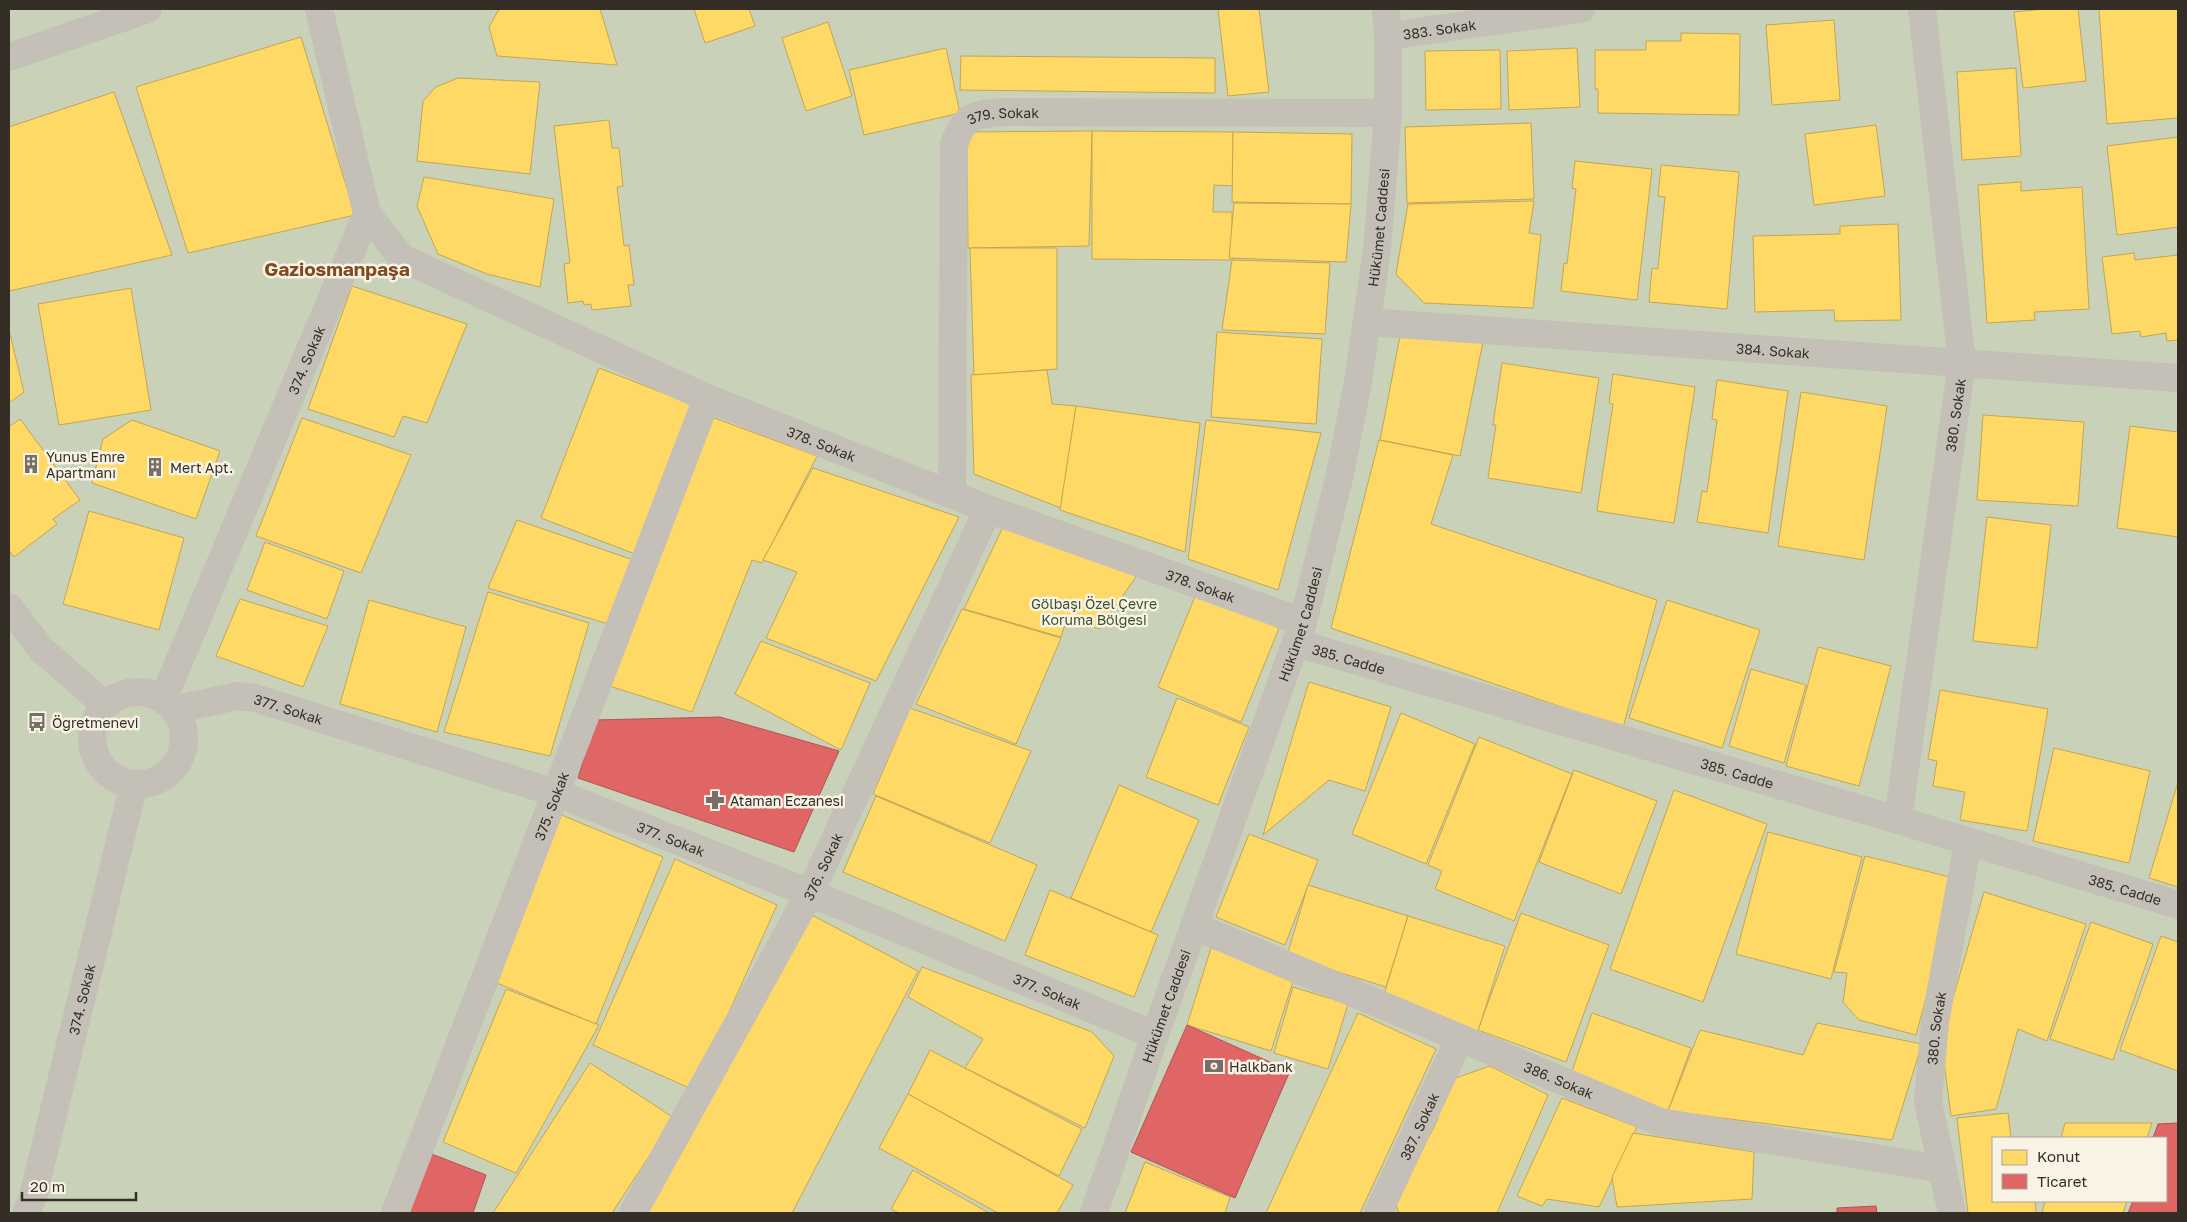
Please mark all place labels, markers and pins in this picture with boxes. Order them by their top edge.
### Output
place label: Yunus Emre Apartmanı [46,448,125,481]
building icon: Yunus Emre Apartmanı [20,453,42,475]
building icon: Mert Apt. [144,456,166,478]
place label: Mert Apt. [170,459,233,476]
bus stop icon: Öğretmenevi [26,711,48,733]
place label: Öğretmenevi [52,714,139,731]
pharmacy icon: Ataman Eczanesi [704,789,726,811]
place label: Ataman Eczanesi [730,792,844,809]
bank icon: Halkbank [1203,1055,1225,1077]
place label: Halkbank [1229,1058,1293,1075]

